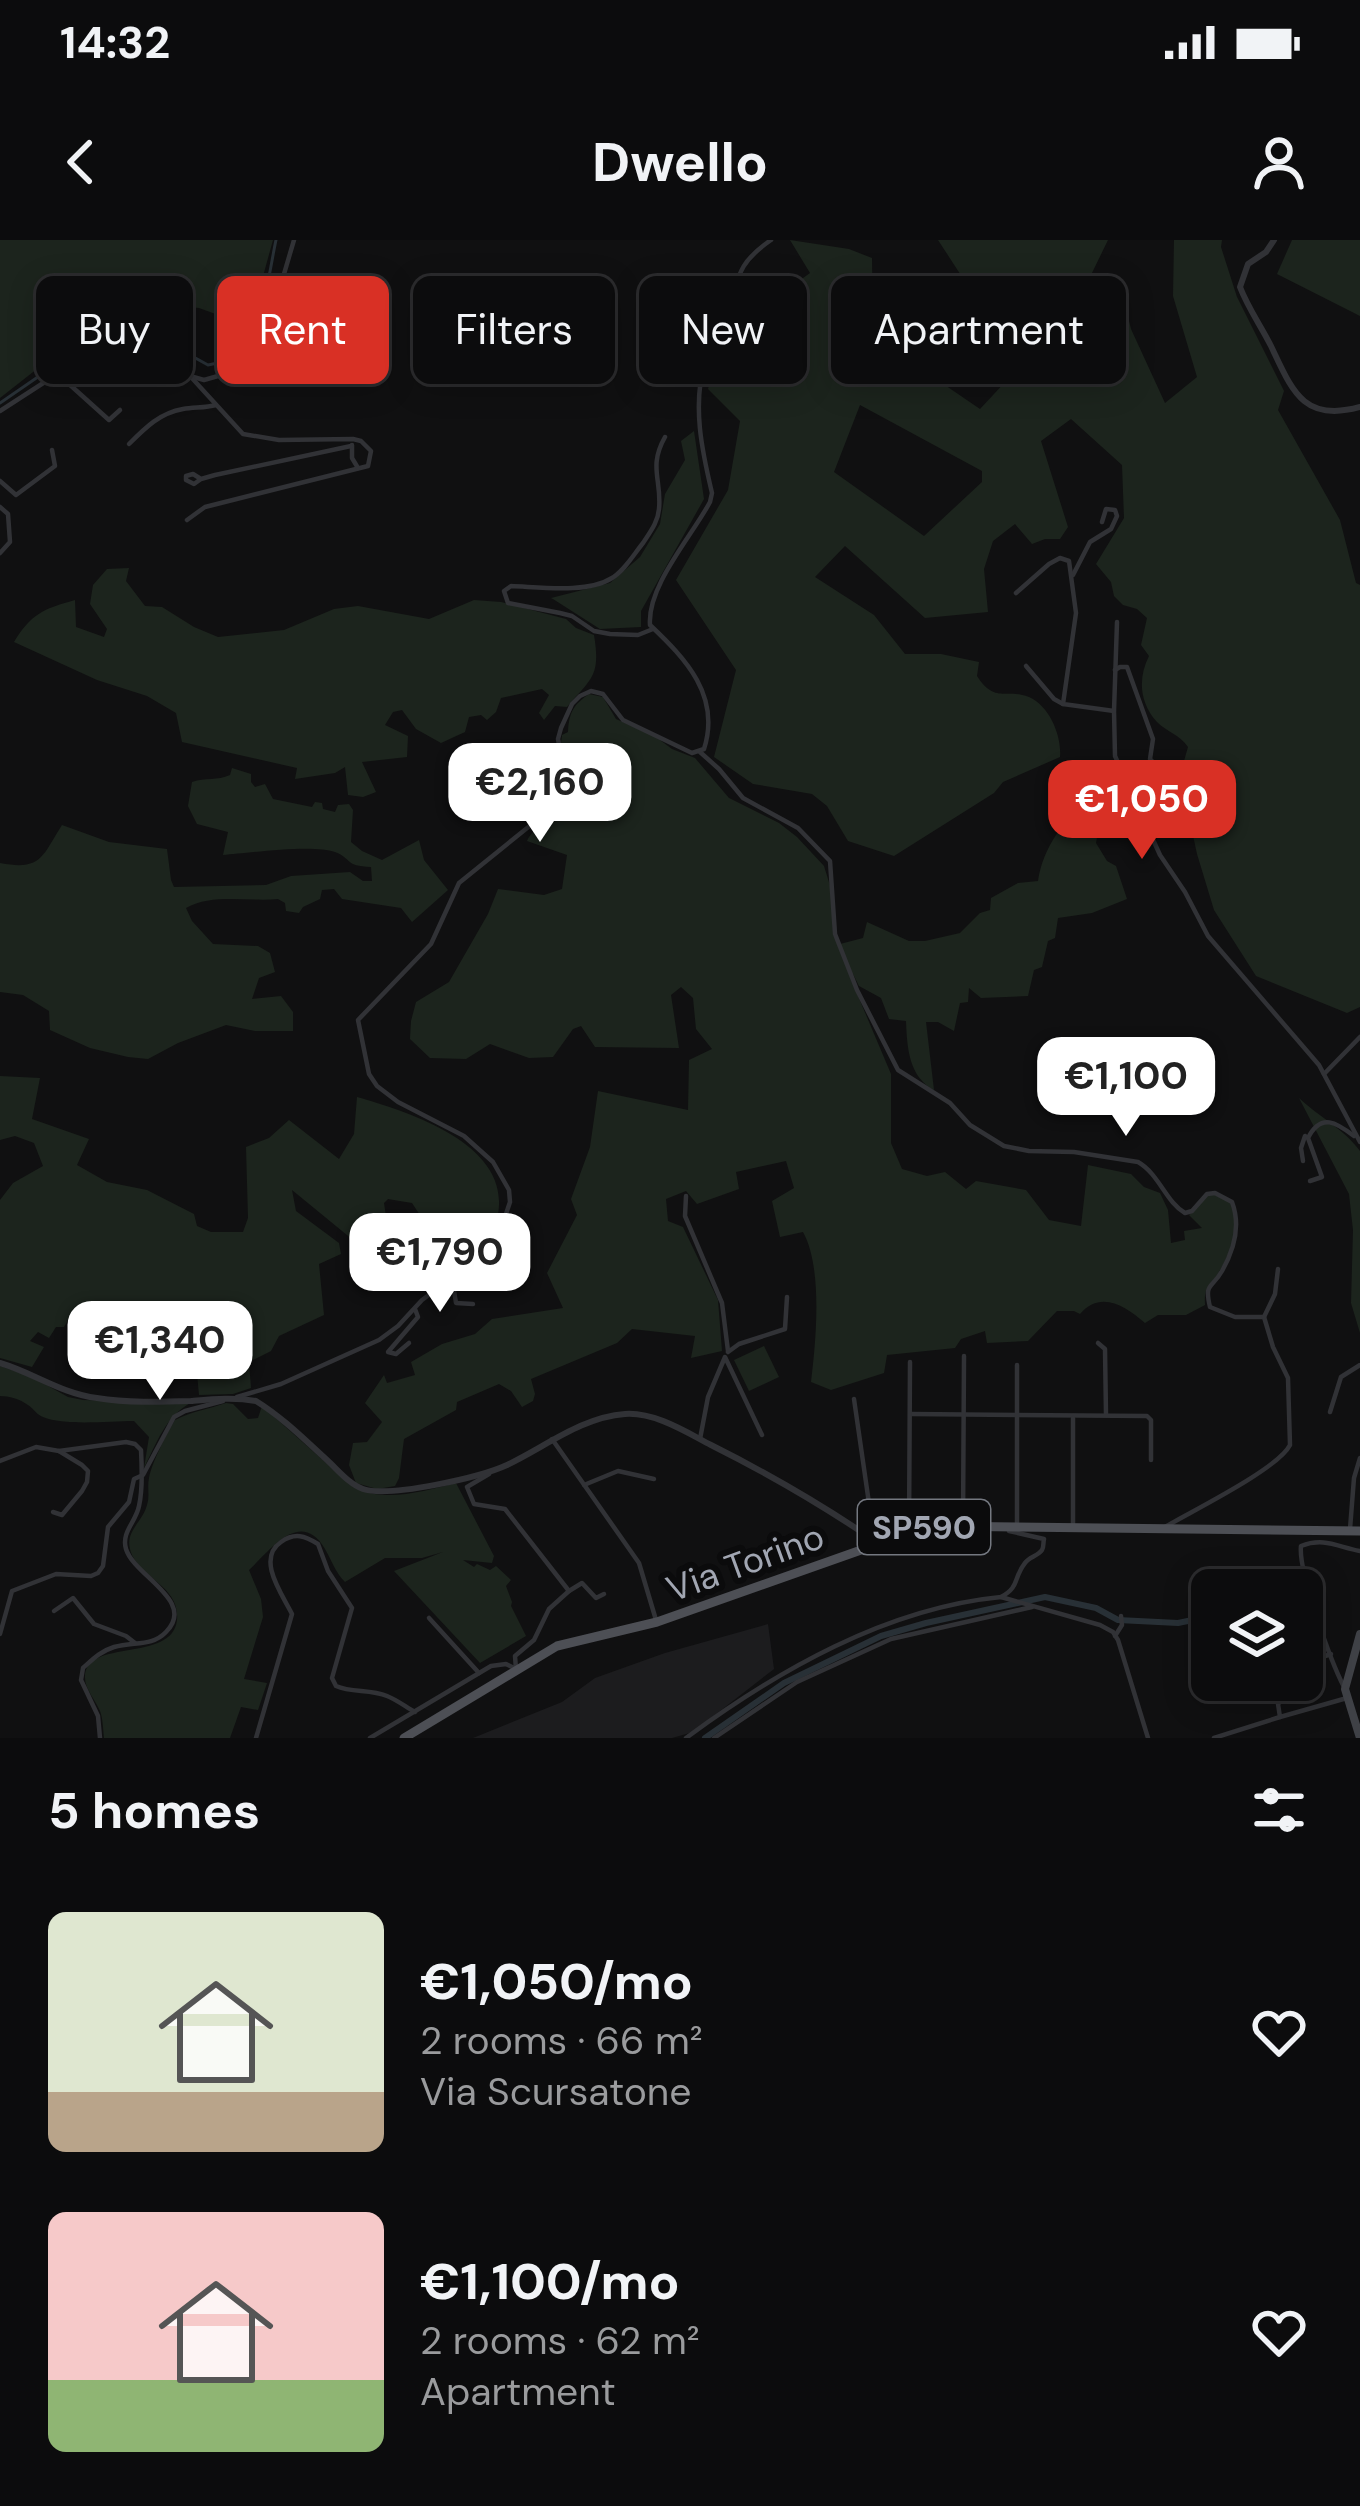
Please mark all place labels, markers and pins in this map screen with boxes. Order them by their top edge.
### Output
pin: €2,160 [442,743,638,845]
pin: €1,050 [1044,760,1240,862]
pin: €1,100 [1028,1037,1224,1139]
pin: €1,790 [342,1213,538,1315]
pin: €1,340 [62,1301,258,1403]

